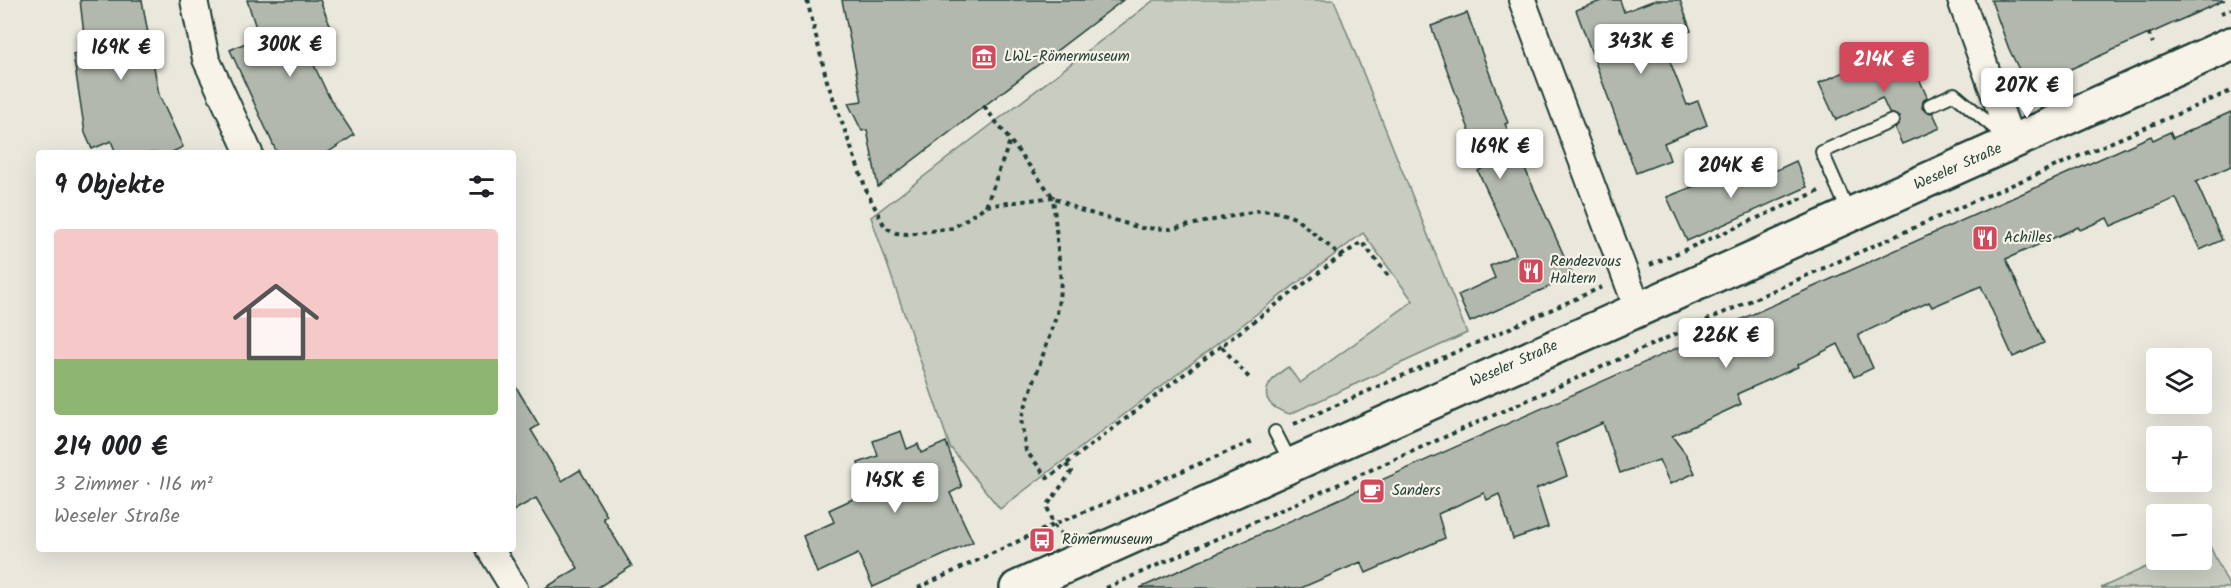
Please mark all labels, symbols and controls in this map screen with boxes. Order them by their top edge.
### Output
pin: 343K € [1592,24,1690,75]
pin: 300K € [241,27,339,78]
text: 343K € [1608,27,1674,59]
pin: 169K € [72,30,170,81]
text: 300K € [258,30,322,62]
text: 169K € [91,33,151,65]
museum icon: LWL-Römermuseum [969,42,999,72]
pin: 214K € [1835,42,1933,93]
place label: LWL-Römermuseum [1004,45,1130,69]
text: 214K € [1853,45,1915,77]
pin: 207K € [1978,68,2076,119]
text: 207K € [1995,71,2059,103]
pin: 169K € [1451,129,1549,180]
text: 169K € [1470,132,1530,164]
street label: Weseler Straße [1910,137,2006,197]
pin: 204K € [1682,148,1780,199]
text: 204K € [1698,151,1764,183]
text: 9 Objekte [54,165,165,207]
icon: filters [465,170,498,203]
restaurant icon: Achilles [1970,223,2000,253]
place label: Achilles [2004,226,2053,250]
place label: Rendezvous Haltern [1550,250,1622,291]
restaurant icon: Rendezvous Haltern [1516,256,1546,286]
icon: home [222,268,330,376]
pin: 226K € [1677,318,1775,369]
text: 226K € [1693,321,1759,353]
street label: Weseler Straße [1466,334,1562,394]
map controls [2146,348,2212,570]
button: layers [2146,348,2212,414]
button: + [2146,426,2212,492]
text: 214 000 € [54,427,168,469]
pin: 145K € [846,463,944,514]
text: 145K € [865,466,925,498]
text: 3 Zimmer · 116 m² [54,469,213,501]
cafe icon: Sanders [1357,476,1387,506]
place label: Sanders [1392,479,1441,503]
text: Weseler Straße [54,501,180,533]
button: − [2146,504,2212,570]
bus stop icon: Römermuseum [1027,525,1057,555]
place label: Römermuseum [1062,528,1153,552]

